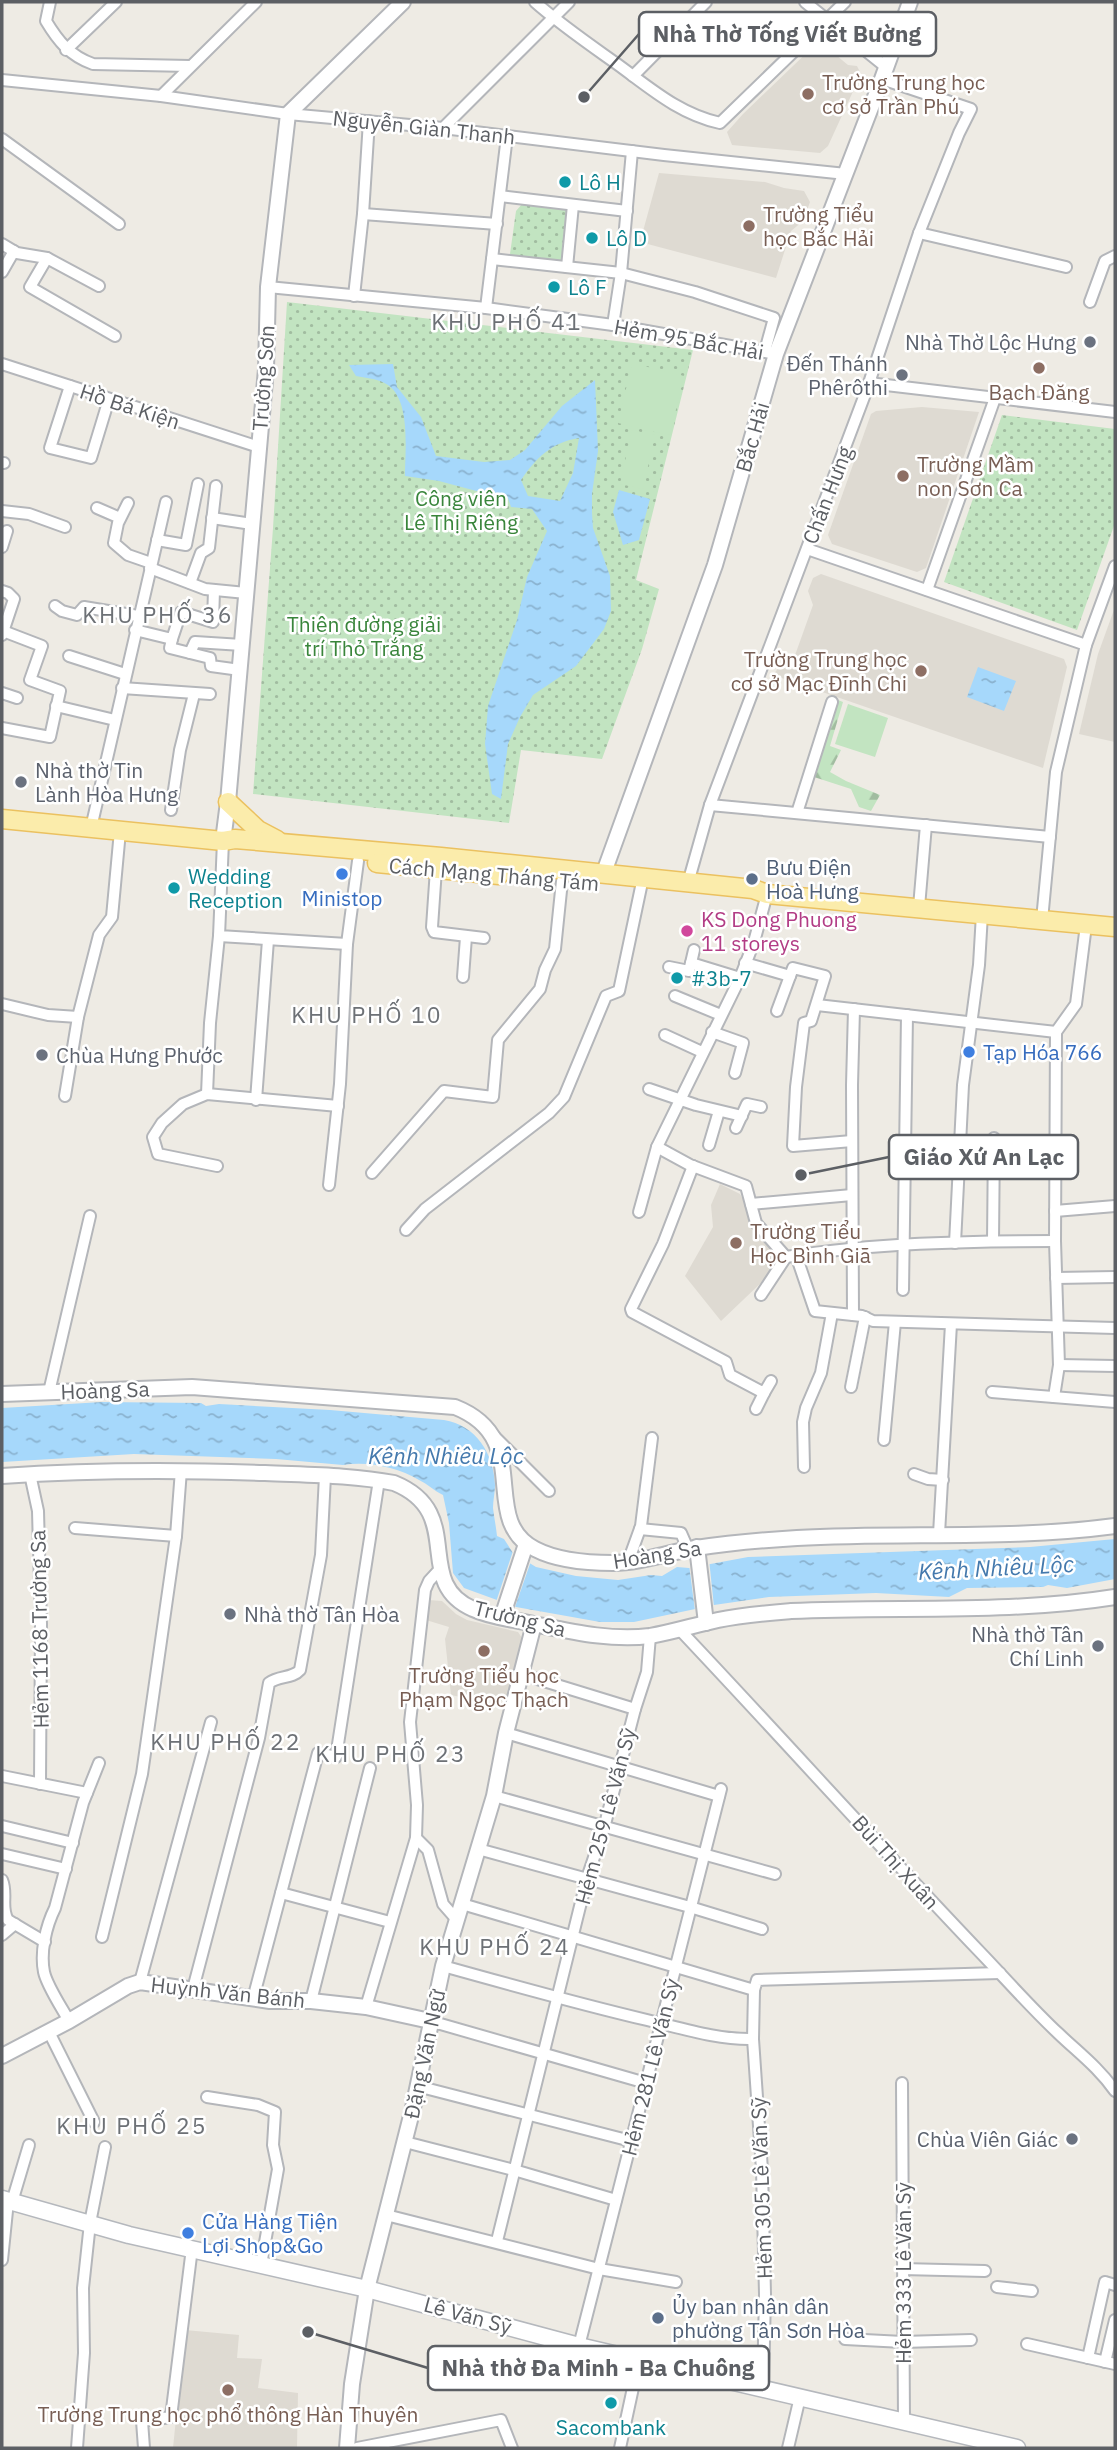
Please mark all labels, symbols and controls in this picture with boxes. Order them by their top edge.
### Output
callout: Nhà Thờ Tống Viết Bường [639,12,936,56]
text: Nhà Thờ Tống Viết Bường [653,18,921,48]
place label: Trường Trung học cơ sở Trần Phú [822,68,985,120]
marker: Trường Trung học cơ sở Trần Phú [800,86,816,102]
street label: Nguyễn Giàn Thanh [331,103,517,151]
place label: Lô H [579,168,621,196]
marker: Lô H [557,174,573,190]
place label: Trường Tiểu học Bắc Hải [763,200,874,252]
marker: Trường Tiểu học Bắc Hải [741,218,757,234]
place label: Lô D [606,224,647,252]
marker: Lô D [584,230,600,246]
place label: Lô F [568,273,607,301]
marker: Lô F [546,279,562,295]
district label: KHU PHỐ 41 [431,305,583,336]
street label: Hẻm 95 Bắc Hải [612,312,766,366]
street label: Trường Sơn [245,324,281,432]
place label: Nhà Thờ Lộc Hưng [905,328,1076,356]
marker: Nhà Thờ Lộc Hưng [1082,334,1098,350]
place label: Đến Thánh Phêrôthi [786,349,888,401]
marker: Bạch Đăng [1031,360,1047,376]
marker: Đến Thánh Phêrôthi [894,367,910,383]
street label: Hồ Bá Kiện [76,377,184,435]
place label: Bạch Đăng [989,378,1089,406]
street label: Bắc Hải [729,399,775,475]
street label: Chấn Hưng [795,442,859,548]
place label: Trường Mầm non Sơn Ca [917,450,1034,502]
marker: Trường Mầm non Sơn Ca [895,468,911,484]
park label: Công viên Lê Thị Riêng [404,484,518,536]
district label: KHU PHỐ 36 [82,598,234,629]
park label: Thiên đường giải trí Thỏ Trắng [287,610,441,662]
place label: Trường Trung học cơ sở Mạc Đĩnh Chi [731,645,907,697]
marker: Trường Trung học cơ sở Mạc Đĩnh Chi [913,663,929,679]
place label: Nhà thờ Tin Lành Hòa Hưng [35,756,178,808]
marker: Nhà thờ Tin Lành Hòa Hưng [13,774,29,790]
street label: Cách Mạng Tháng Tám [388,851,600,897]
place label: Bưu Điện Hoà Hưng [766,853,859,905]
place label: Wedding Reception [188,862,283,914]
marker: Ministop [334,866,350,882]
marker: Bưu Điện Hoà Hưng [744,871,760,887]
marker: Wedding Reception [166,880,182,896]
place label: Ministop [302,884,382,912]
place label: KS Dong Phuong 11 storeys [701,905,857,957]
marker: KS Dong Phuong 11 storeys [679,923,695,939]
place label: #3b-7 [691,964,752,992]
marker: #3b-7 [669,970,685,986]
district label: KHU PHỐ 10 [291,998,443,1029]
place label: Tạp Hóa 766 [983,1038,1102,1066]
place label: Chùa Hưng Phước [56,1041,223,1069]
marker: Tạp Hóa 766 [961,1044,977,1060]
marker: Chùa Hưng Phước [34,1047,50,1063]
callout: Giáo Xứ An Lạc [889,1135,1078,1179]
text: Giáo Xứ An Lạc [904,1141,1065,1171]
place label: Trường Tiểu Học Bình Giã [750,1217,871,1269]
marker: Trường Tiểu Học Bình Giã [728,1235,744,1251]
street label: Hoàng Sa [60,1374,150,1406]
water label: Kênh Nhiêu Lộc [368,1440,524,1470]
street label: Hẻm 1168 Trường Sa [23,1529,55,1729]
street label: Hoàng Sa [611,1533,703,1575]
water label: Kênh Nhiêu Lộc [917,1548,1075,1586]
street label: Trường Sa [471,1593,569,1643]
place label: Nhà thờ Tân Hòa [244,1600,399,1628]
marker: Nhà thờ Tân Hòa [222,1606,238,1622]
place label: Nhà thờ Tân Chí Linh [971,1620,1084,1672]
marker: Nhà thờ Tân Chí Linh [1090,1638,1106,1654]
marker: Trường Tiểu học Phạm Ngọc Thạch [476,1643,492,1659]
place label: Trường Tiểu học Phạm Ngọc Thạch [399,1661,569,1713]
street label: Hẻm 259 Lê Văn Sỹ [568,1724,642,1908]
district label: KHU PHỐ 22 [150,1725,302,1756]
district label: KHU PHỐ 23 [315,1737,467,1768]
street label: Bùi Thị Xuân [846,1809,946,1915]
district label: KHU PHỐ 24 [419,1930,571,1961]
street label: Huỳnh Văn Bánh [149,1970,307,2014]
street label: Hẻm 281 Lê Văn Sỹ [614,1975,686,2159]
street label: Đặng Văn Ngữ [397,1987,451,2121]
street label: Hẻm 305 Lê Văn Sỹ [744,2096,778,2280]
district label: KHU PHỐ 25 [56,2109,208,2140]
place label: Chùa Viên Giác [917,2125,1058,2153]
marker: Chùa Viên Giác [1064,2131,1080,2147]
street label: Hẻm 333 Lê Văn Sỹ [889,2181,917,2364]
place label: Cửa Hàng Tiện Lợi Shop&Go [202,2207,338,2259]
marker: Cửa Hàng Tiện Lợi Shop&Go [180,2225,196,2241]
street label: Lê Văn Sỹ [421,2290,515,2340]
place label: Ủy ban nhân dân phường Tân Sơn Hòa [672,2292,865,2344]
marker: Ủy ban nhân dân phường Tân Sơn Hòa [650,2310,666,2326]
callout: Nhà thờ Đa Minh - Ba Chuông [428,2346,769,2390]
text: Nhà thờ Đa Minh - Ba Chuông [441,2352,755,2382]
marker: Trường Trung học phổ thông Hàn Thuyên [220,2382,236,2398]
marker: Sacombank [603,2395,619,2411]
place label: Trường Trung học phổ thông Hàn Thuyên [38,2400,418,2428]
place label: Sacombank [556,2413,666,2441]

